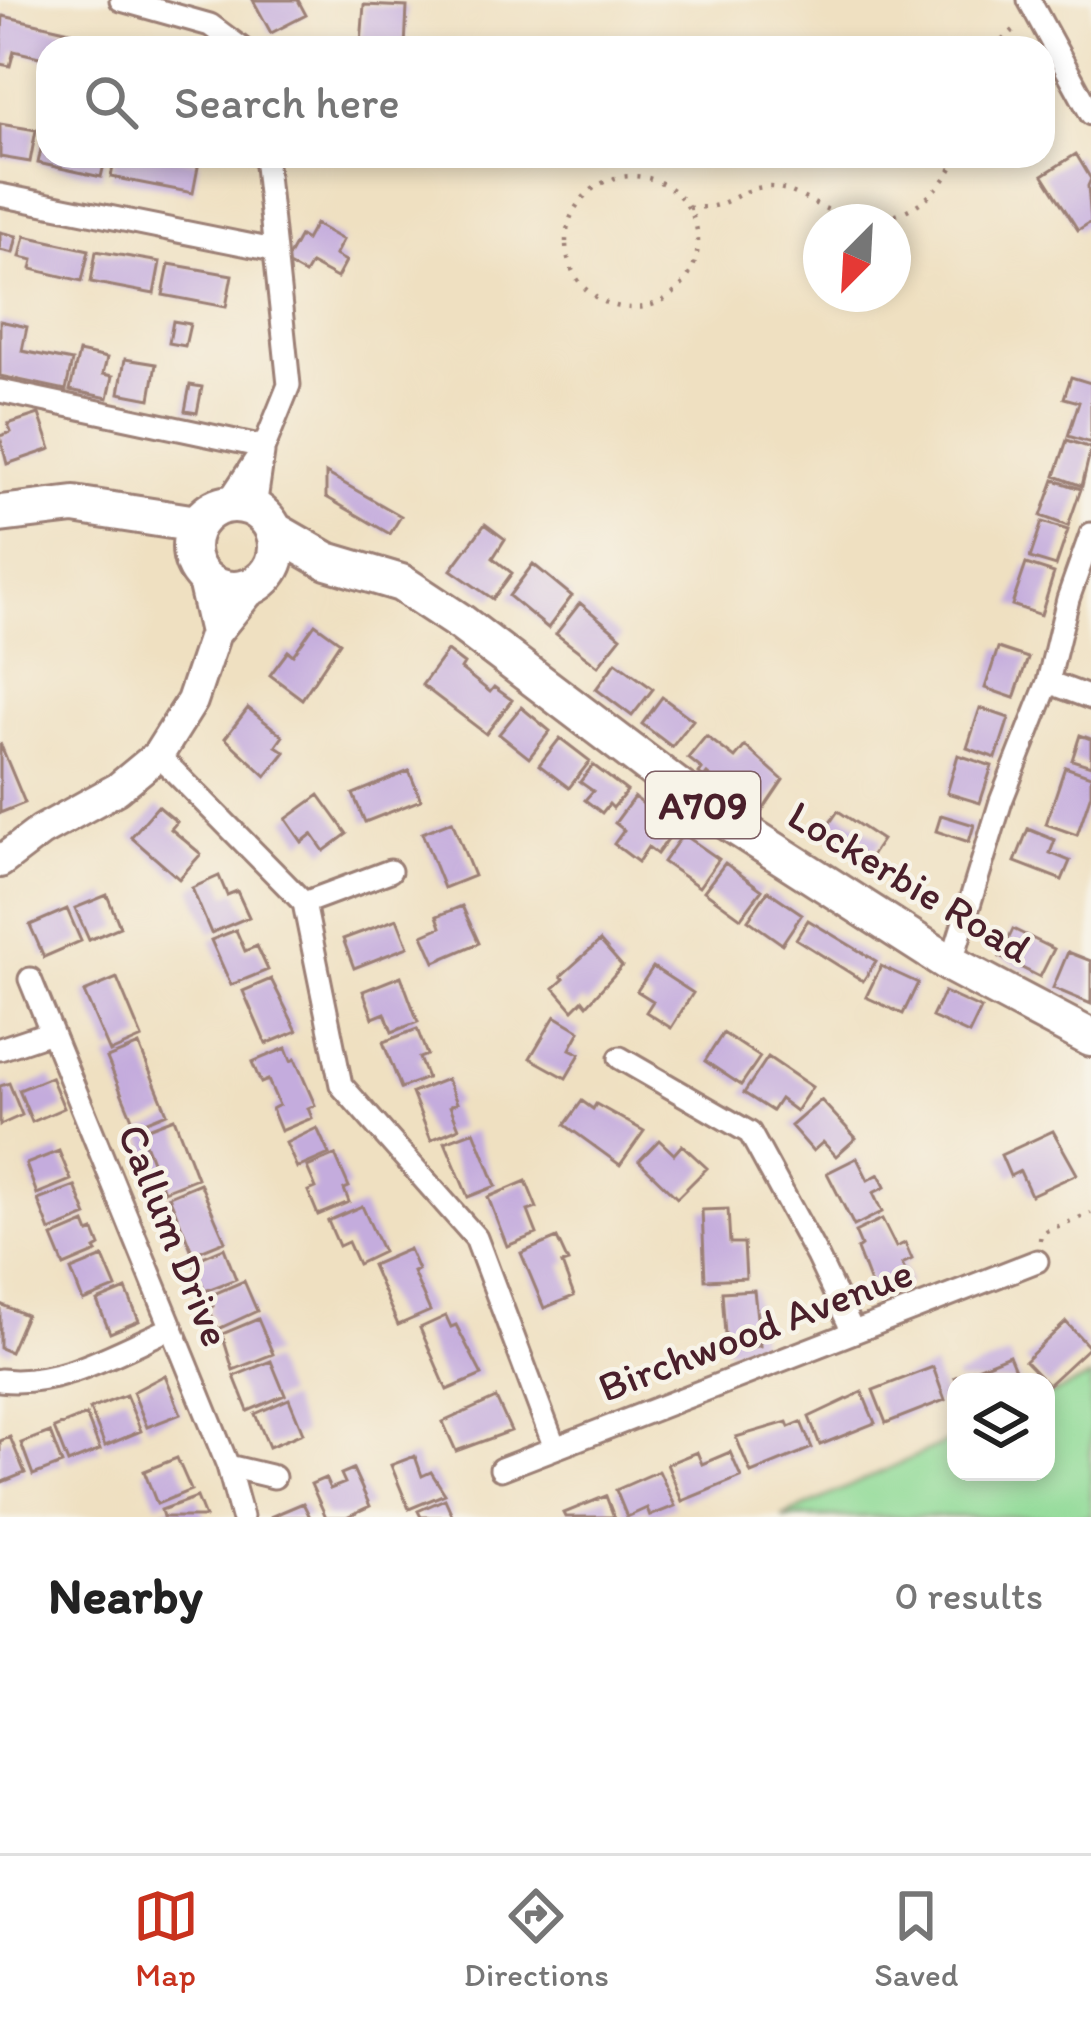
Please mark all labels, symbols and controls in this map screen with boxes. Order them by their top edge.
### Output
search box [36,36,1055,168]
icon: search [78,69,144,135]
text: Search here [174,75,400,129]
north arrow [803,204,911,312]
road number: A709 [646,772,760,838]
street label: Lockerbie Road [779,789,1040,974]
street label: Callum Drive [107,1117,242,1354]
street label: Birchwood Avenue [591,1246,920,1413]
map controls [947,1373,1055,1481]
button: layers [947,1373,1055,1481]
text: Nearby [48,1565,203,1626]
text: 0 results [894,1572,1043,1619]
tab: Map [133,1883,199,1994]
tab: Directions [464,1883,609,1994]
tab: Saved [874,1883,958,1994]

